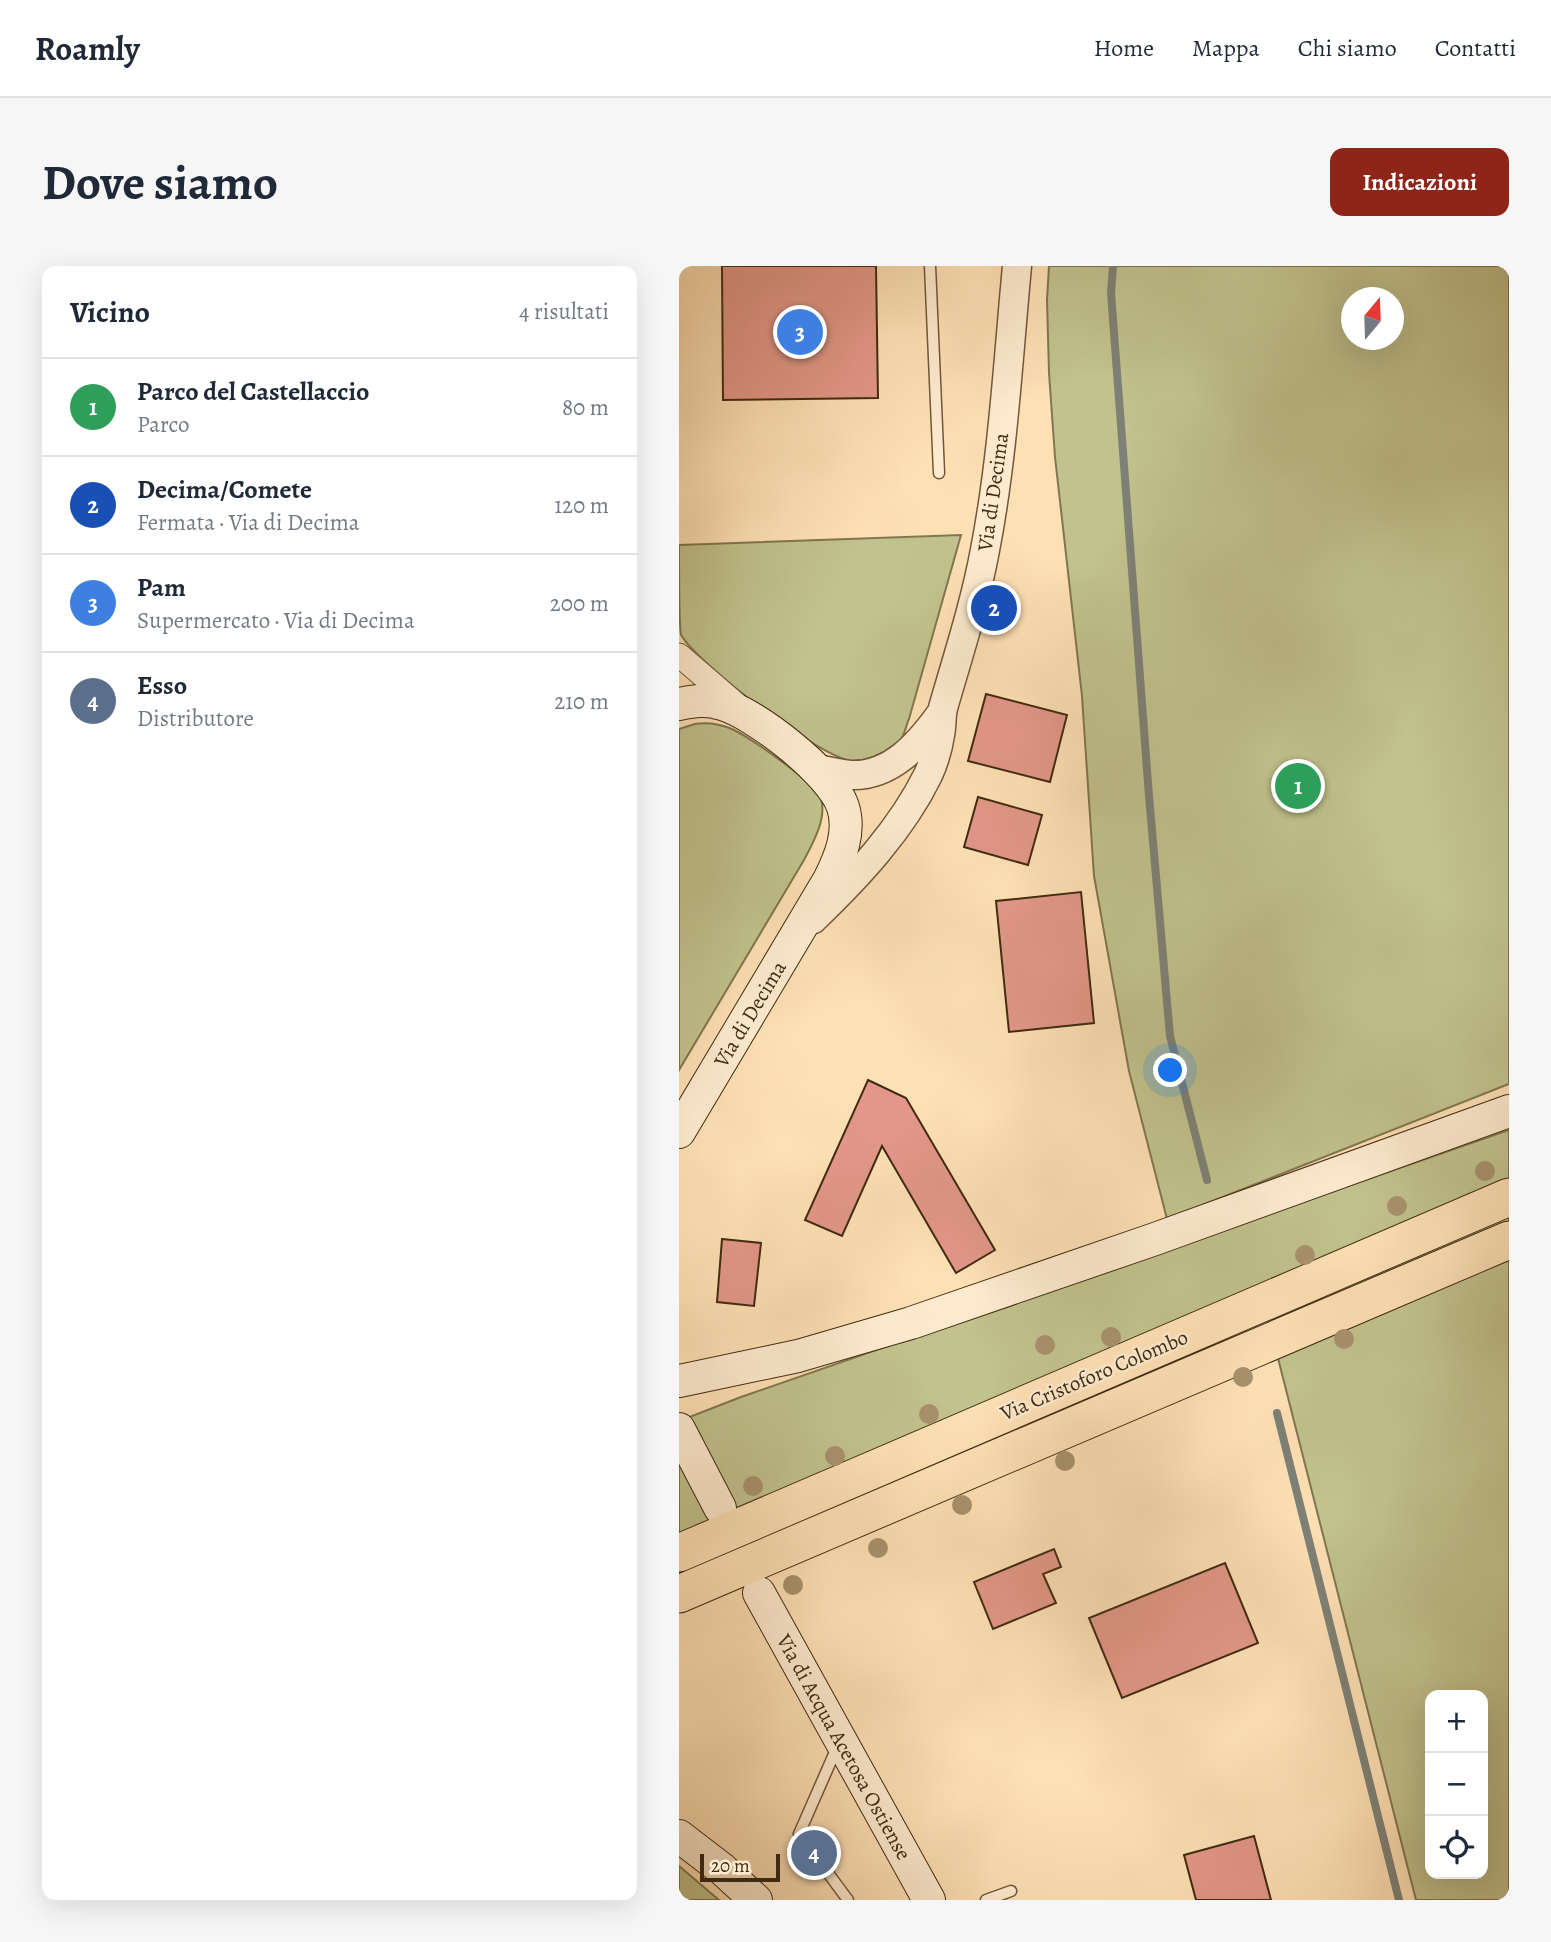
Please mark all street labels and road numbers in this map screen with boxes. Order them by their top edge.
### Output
street label: Via di Decima [971,431,1015,554]
street label: Via di Decima [707,955,793,1073]
street label: Via Cristoforo Colombo [995,1323,1192,1428]
street label: Via di Acqua Acetosa Ostiense [770,1628,918,1865]

